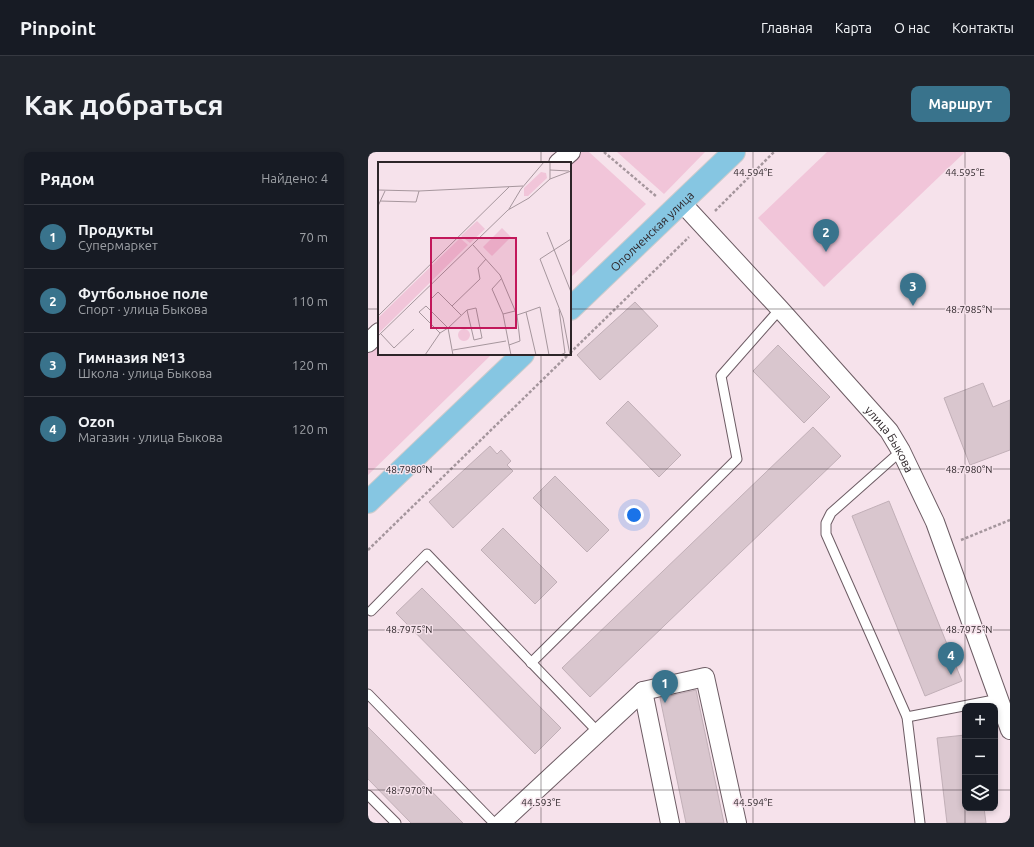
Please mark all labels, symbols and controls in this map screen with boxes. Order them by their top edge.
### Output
text: Pinpoint [20,17,96,39]
text: Главная [761,20,813,36]
text: Карта [835,20,872,36]
text: О нас [894,20,930,36]
text: Контакты [952,20,1014,36]
button: Маршрут [911,86,1010,122]
text: Как добраться [24,89,223,120]
inset map [378,162,571,355]
text: 44.594°E [733,167,773,178]
text: 44.595°E [945,167,985,178]
text: Рядом [40,169,95,188]
text: Найдено: 4 [261,171,328,185]
street label: Ополченская улица [607,188,696,274]
pin: 2 [813,219,839,252]
text: Продукты [78,221,153,238]
text: 1 [49,230,57,244]
text: 70 m [299,230,328,244]
text: Супермаркет [78,238,158,252]
pin: 3 [900,273,926,306]
text: Футбольное поле [78,285,208,302]
text: 2 [49,294,57,308]
text: 110 m [292,294,328,308]
text: Спорт · улица Быкова [78,302,208,316]
text: 48.7985°N [946,304,992,315]
text: Гимназия №13 [78,349,186,366]
text: 3 [49,358,57,372]
text: 120 m [292,358,328,372]
text: Школа · улица Быкова [78,366,212,380]
street label: улица Быкова [863,403,917,474]
text: Ozon [78,413,115,430]
text: 4 [49,422,57,436]
text: 120 m [292,422,328,436]
text: Магазин · улица Быкова [78,430,223,444]
text: 48.7980°N [386,464,432,475]
text: 48.7980°N [946,464,992,475]
your location [624,505,644,525]
text: 48.7975°N [386,624,432,635]
text: 48.7975°N [946,624,992,635]
pin: 4 [938,642,964,675]
pin: 1 [652,670,678,703]
map controls [962,703,998,811]
button: + [962,703,998,739]
button: − [962,739,998,775]
button: layers [962,775,998,811]
text: 48.7970°N [386,785,432,796]
text: 44.593°E [521,797,561,808]
text: 44.594°E [733,797,773,808]

